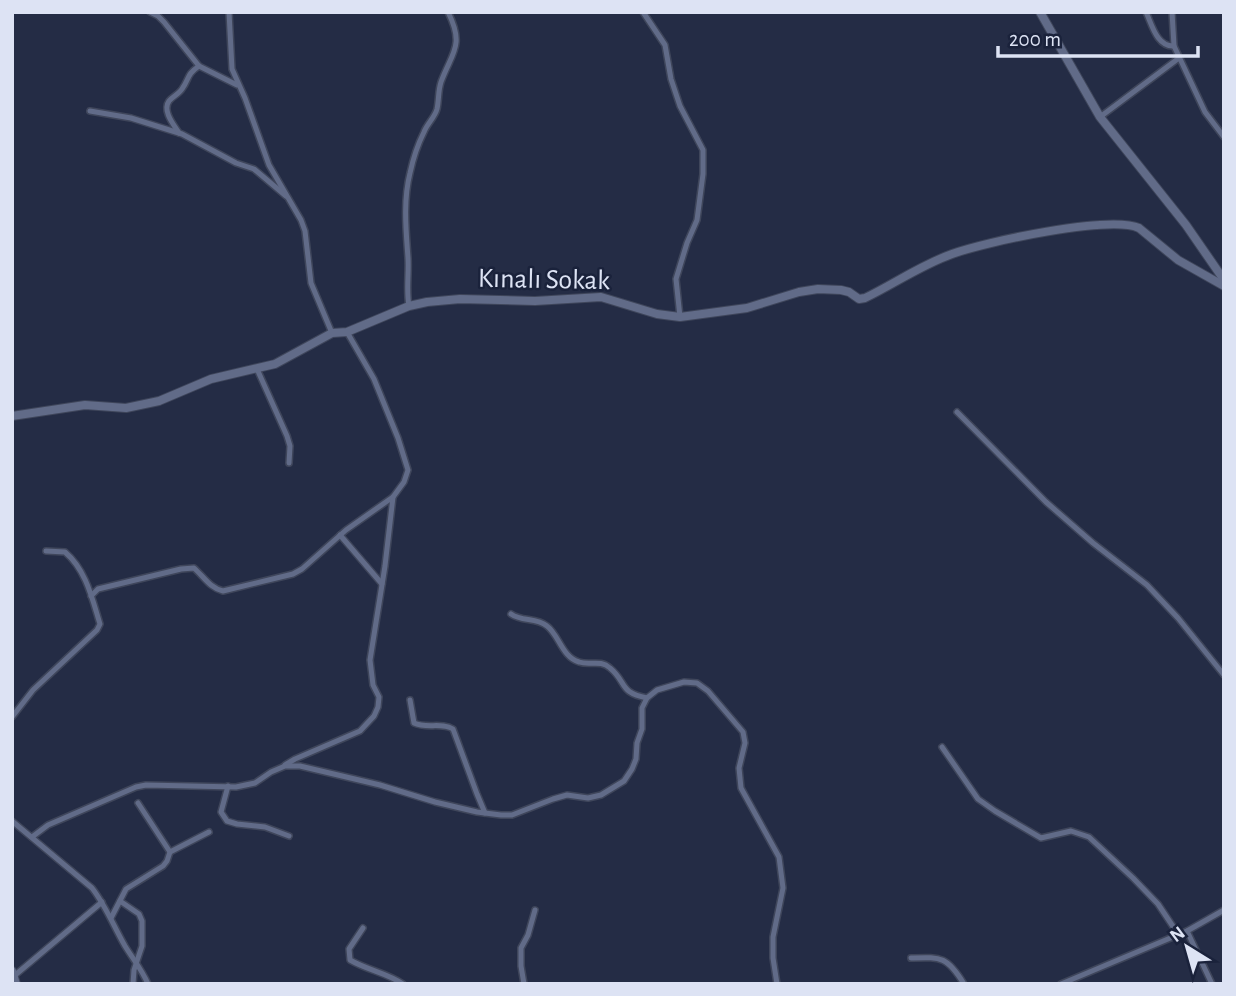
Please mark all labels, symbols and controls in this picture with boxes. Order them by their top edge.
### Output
scale bar [998,14,1198,58]
text: 200 m [1009,29,1061,50]
street label: Kınalı Sokak [478,265,610,295]
north arrow [1152,912,1222,982]
text: N [1167,923,1189,946]

